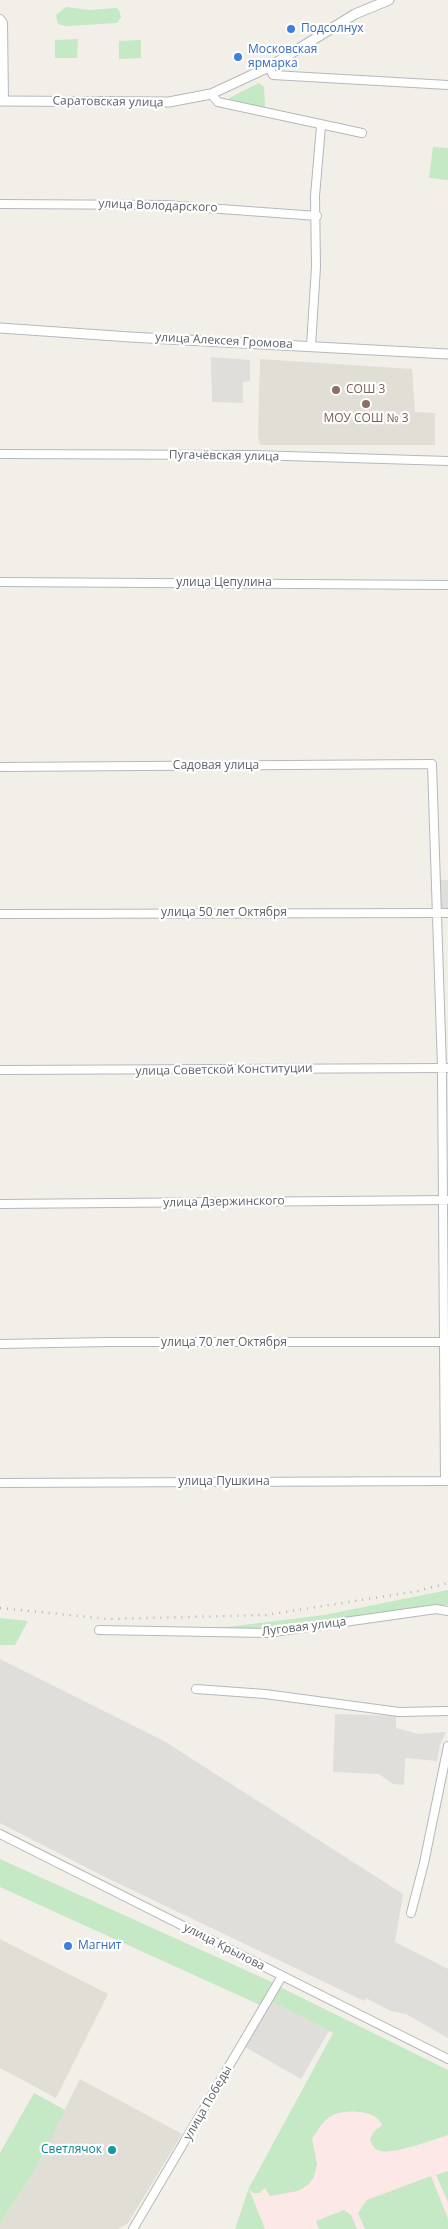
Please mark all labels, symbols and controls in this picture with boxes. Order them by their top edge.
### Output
place label: Подсолнух [301,22,364,36]
marker: Подсолнух [285,23,297,35]
place label: Московская ярмарка [248,43,317,71]
marker: Московская ярмарка [232,51,244,63]
street label: Саратовская улица [52,94,164,110]
street label: улица Володарского [98,197,218,215]
street label: улица Алексея Громова [155,330,293,352]
place label: СОШ 3 [346,383,385,397]
marker: СОШ 3 [330,384,342,396]
marker: МОУ СОШ № 3 [360,398,372,410]
place label: МОУ СОШ № 3 [323,412,409,426]
street label: Пугачёвская улица [169,448,279,464]
street label: улица Цепулина [176,576,272,590]
street label: Садовая улица [173,759,259,773]
street label: улица 50 лет Октября [161,906,287,920]
street label: улица Советской Конституции [135,1061,313,1079]
street label: улица Дзержинского [163,1194,285,1210]
street label: улица 70 лет Октября [161,1336,287,1350]
street label: улица Пушкина [178,1475,270,1489]
street label: Луговая улица [261,1615,347,1639]
street label: улица Крылова [181,1920,267,1974]
place label: Магнит [78,1939,122,1953]
marker: Магнит [62,1940,74,1952]
street label: улица Победы [181,2063,235,2143]
place label: Светлячок [41,2143,102,2157]
marker: Светлячок [106,2144,118,2156]

